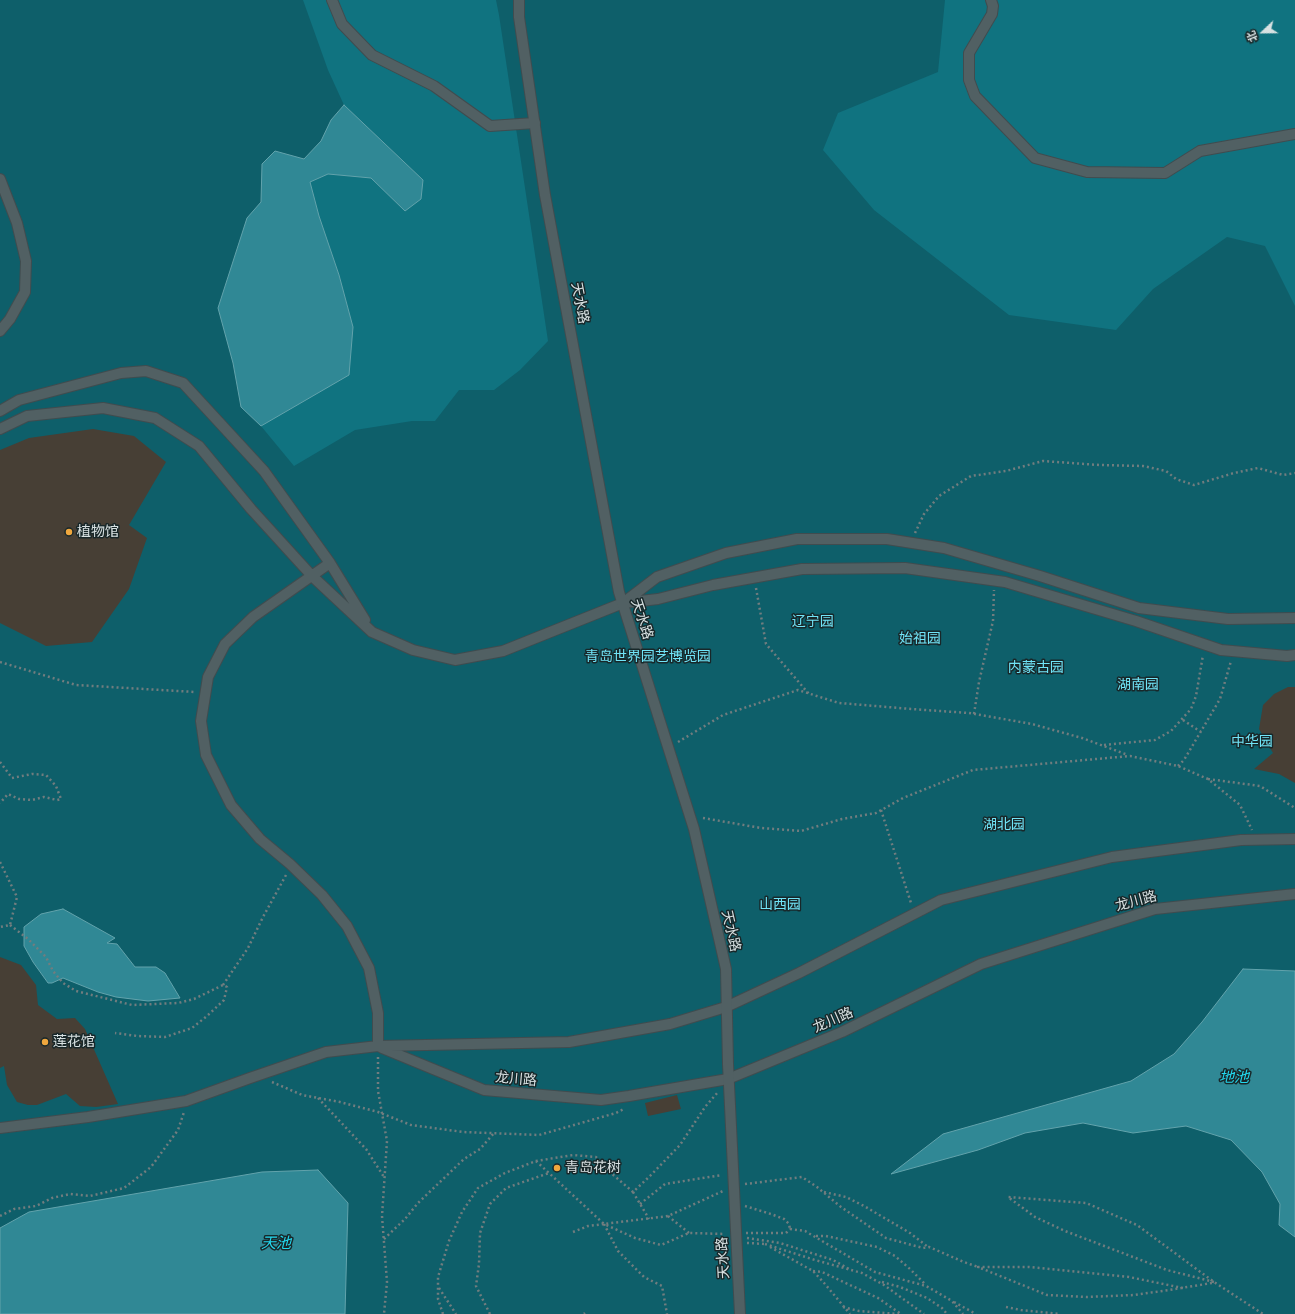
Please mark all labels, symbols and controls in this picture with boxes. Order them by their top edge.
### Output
north arrow [1243,12,1283,52]
text: 北 [1244,29,1259,44]
street label: 天水路 [568,281,592,325]
place label: 植物馆 [77,524,119,540]
marker: 植物馆 [64,527,74,537]
street label: 天水路 [628,596,656,642]
park label: 辽宁园 [792,614,834,630]
park label: 始祖园 [899,631,941,647]
park label: 青岛世界园艺博览园 [585,649,711,665]
park label: 内蒙古园 [1008,660,1064,676]
park label: 湖南园 [1117,677,1159,693]
park label: 中华园 [1231,734,1273,750]
park label: 湖北园 [983,817,1025,833]
street label: 龙川路 [1114,887,1158,915]
park label: 山西园 [759,897,801,913]
street label: 天水路 [718,909,744,953]
street label: 龙川路 [810,1004,856,1036]
place label: 莲花馆 [53,1034,95,1050]
marker: 莲花馆 [40,1037,50,1047]
water label: 地池 [1219,1068,1249,1086]
street label: 龙川路 [494,1069,538,1089]
place label: 青岛花树 [565,1160,621,1176]
marker: 青岛花树 [552,1163,562,1173]
water label: 天池 [261,1234,291,1252]
street label: 天水路 [714,1237,732,1279]

